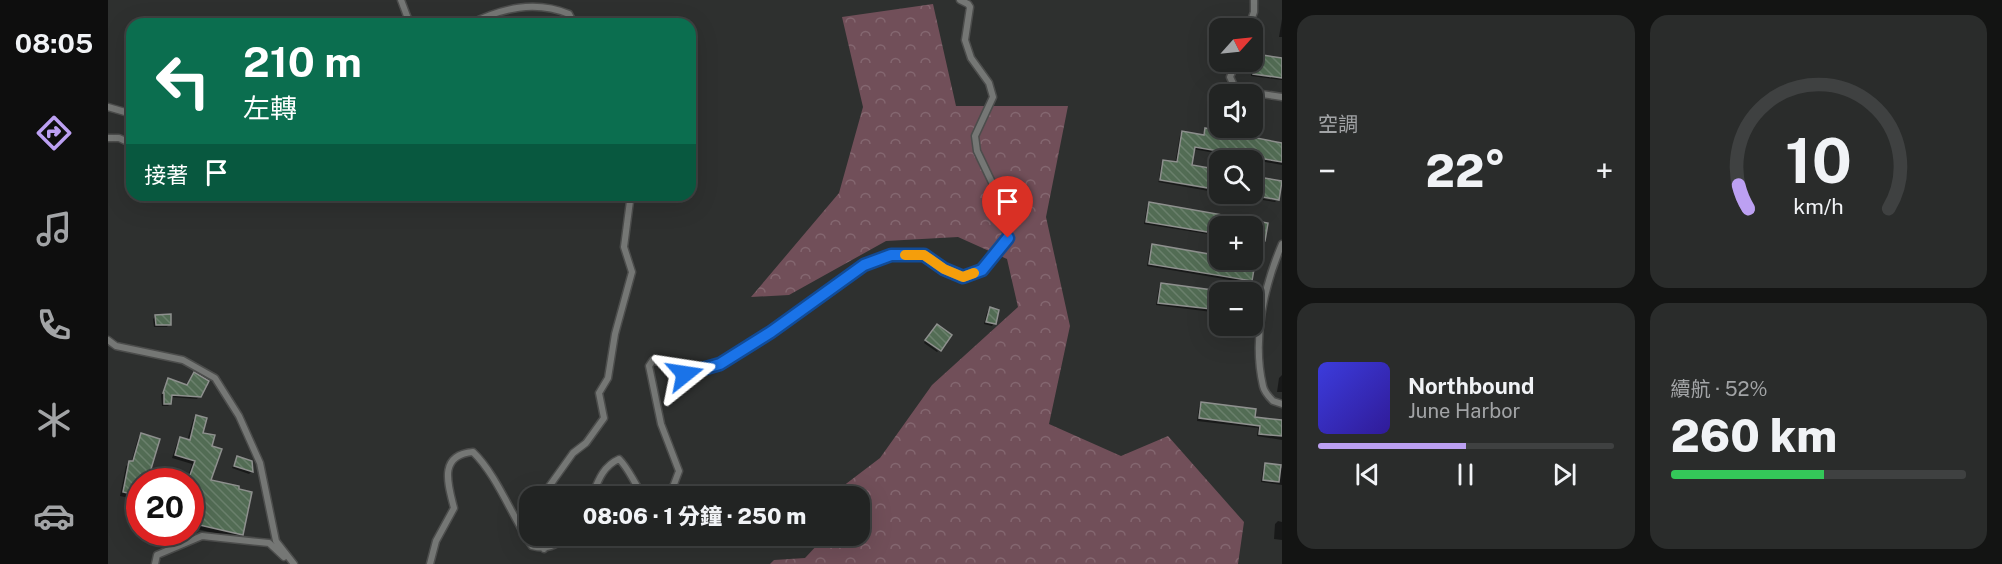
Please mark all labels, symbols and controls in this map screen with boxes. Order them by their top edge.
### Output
north arrow [1209,18,1263,72]
map controls [1209,18,1263,336]
text: 08:05 [15,27,93,59]
text: 210 m [243,37,362,86]
icon: left [144,42,222,120]
button: sound [1209,84,1263,138]
text: 左轉 [243,92,297,124]
icon: directions [33,112,75,154]
text: 空調 [1318,112,1358,136]
text: 10 [1785,124,1852,197]
text: 22° [1426,144,1506,197]
button: search [1209,150,1263,204]
text: − [1318,152,1336,190]
text: + [1595,152,1614,190]
icon: arrive [200,156,233,189]
text: 接著 [144,162,188,188]
pin [982,176,1033,238]
icon: arrive [991,185,1024,218]
text: km/h [1793,194,1843,219]
icon: music [33,208,75,250]
button: + [1209,216,1263,270]
button: − [1209,282,1263,336]
icon: phone [33,304,75,346]
position arrow [653,342,717,406]
text: Northbound [1408,373,1534,399]
text: 續航 · 52% [1671,377,1768,401]
icon: climate [33,399,75,441]
text: June Harbor [1408,399,1520,423]
text: 260 km [1671,409,1837,462]
icon: previous [1351,458,1384,491]
icon: pause [1449,458,1482,491]
icon: next [1548,458,1581,491]
speed limit sign: 20 [126,468,204,546]
icon: car [33,495,75,537]
text: 08:06 · 1 分鐘 · 250 m [583,503,806,529]

